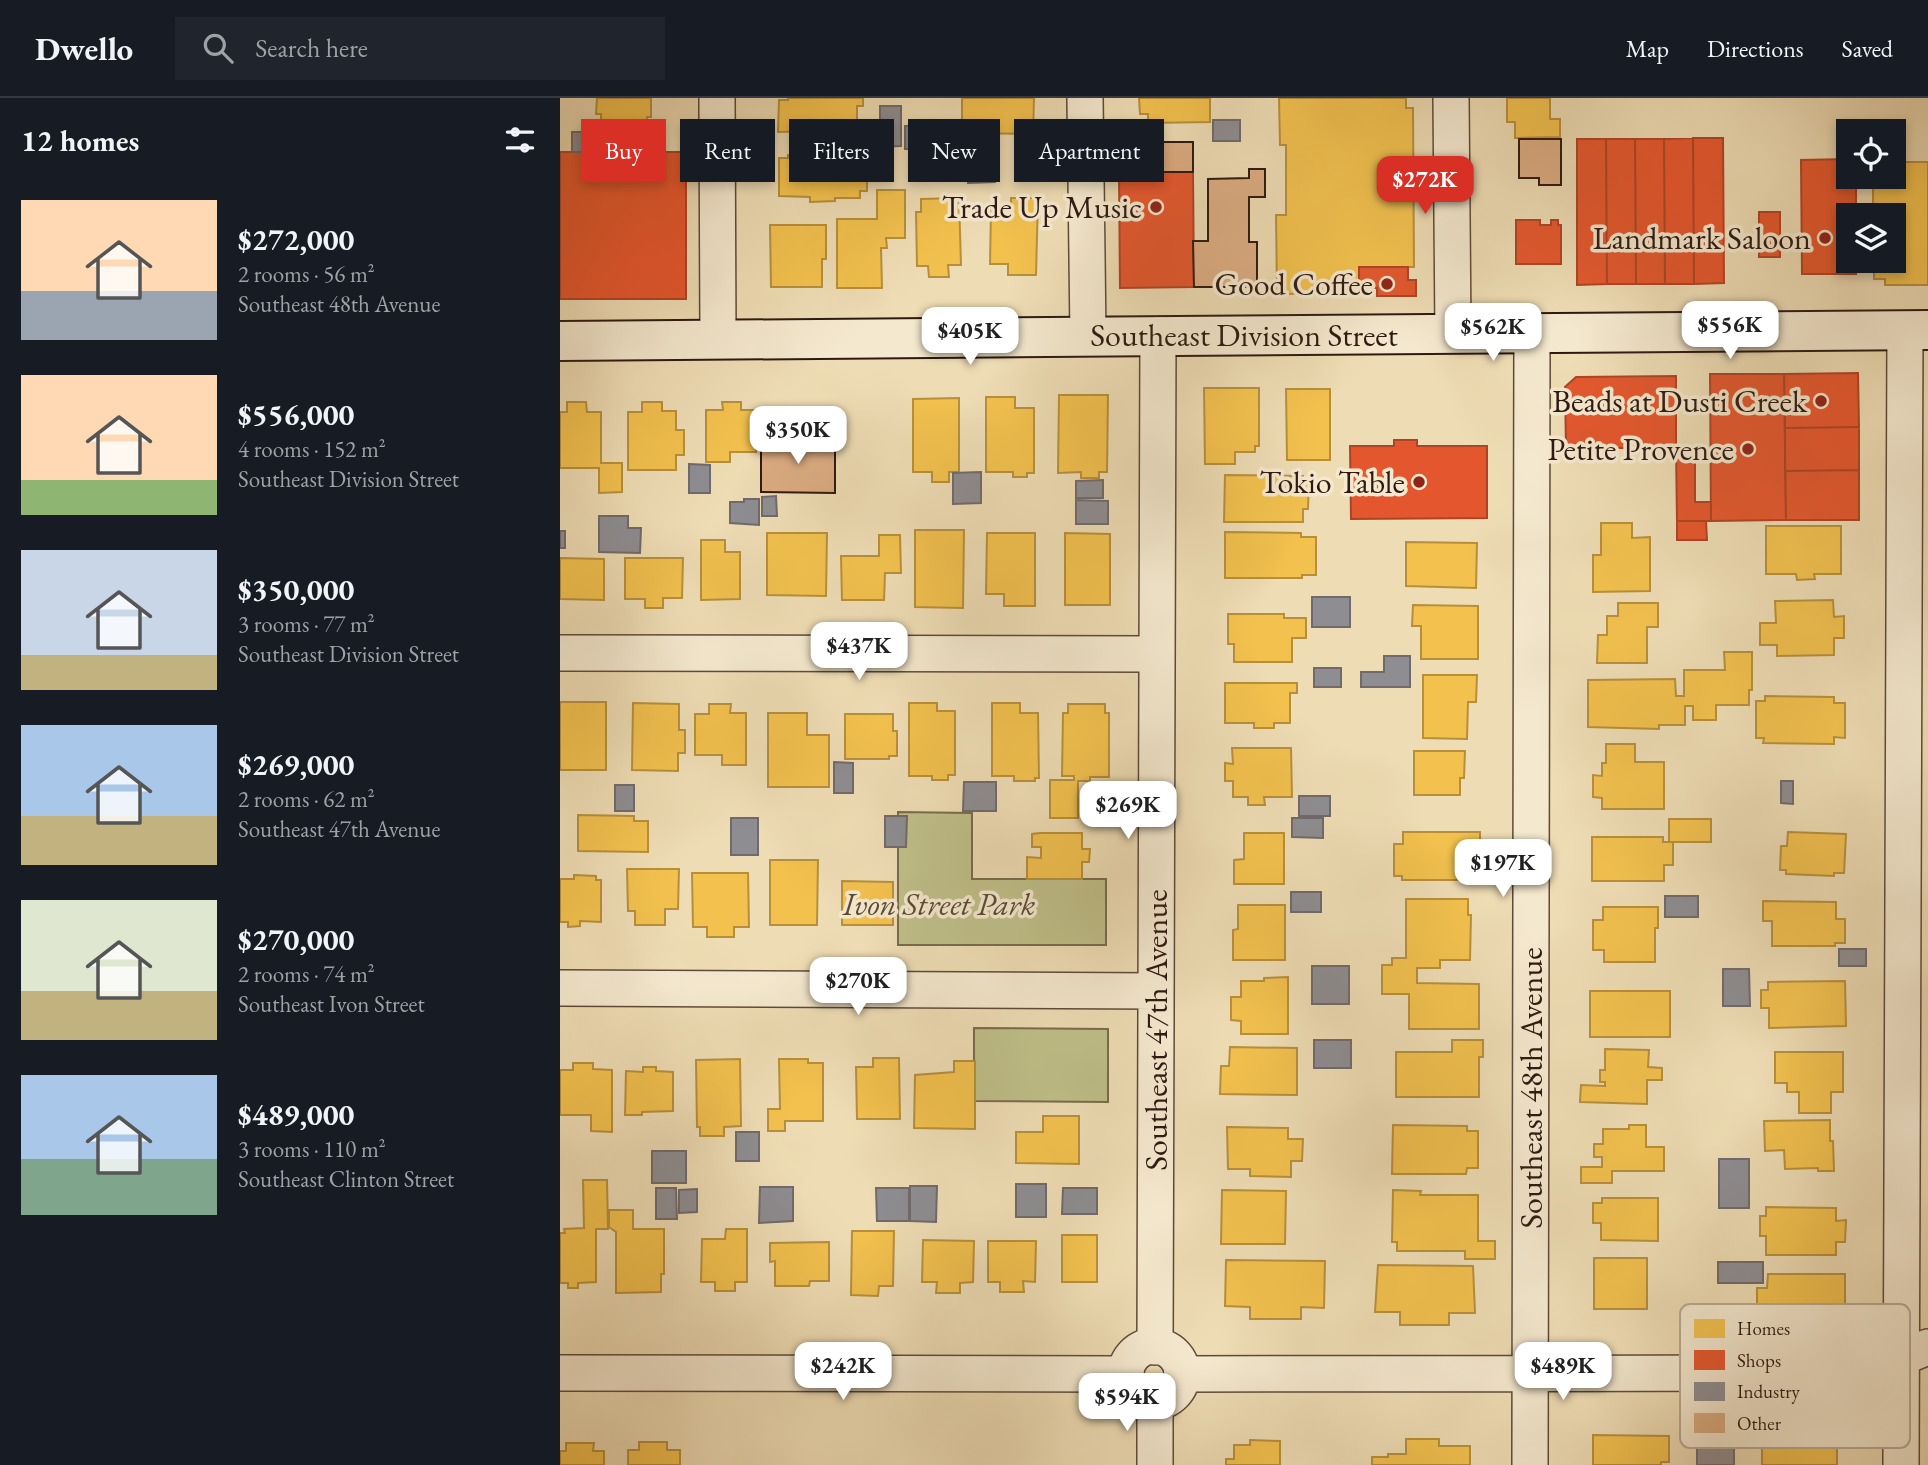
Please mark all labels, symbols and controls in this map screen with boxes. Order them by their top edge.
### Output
search box [175,17,665,80]
text: Dwello [35,27,133,70]
icon: search [199,29,237,67]
text: Search here [255,31,368,65]
text: Map [1626,33,1669,64]
text: Directions [1707,33,1804,64]
text: Saved [1842,33,1893,64]
chip: Buy [581,119,666,182]
chip: Rent [680,119,775,182]
chip: Filters [789,119,894,182]
chip: New [908,119,1000,182]
chip: Apartment [1014,119,1164,182]
map controls [1836,119,1906,273]
button: locate [1836,119,1906,189]
text: 12 homes [21,121,139,160]
icon: filters [501,121,539,159]
pin: $272K [1376,156,1474,216]
text: $272K [1393,164,1457,194]
place label: Trade Up Music [942,186,1142,228]
marker: Trade Up Music [1148,199,1164,215]
button: layers [1836,203,1906,273]
place label: Landmark Saloon [1593,217,1811,259]
text: $272,000 [238,220,354,259]
icon: home [77,228,161,312]
marker: Landmark Saloon [1817,230,1833,246]
text: 2 rooms · 56 m² [238,259,375,289]
place label: Good Coffee [1215,263,1373,305]
marker: Good Coffee [1379,276,1395,292]
text: Southeast 48th Avenue [238,289,440,319]
pin: $556K [1681,302,1779,361]
pin: $562K [1444,303,1542,363]
pin: $405K [921,308,1019,367]
text: $556K [1698,309,1762,339]
text: $562K [1461,311,1525,341]
street label: Southeast Division Street [1090,314,1398,356]
text: $405K [938,315,1002,345]
place label: Beads at Dusti Creek [1552,380,1808,422]
marker: Beads at Dusti Creek [1813,393,1829,409]
text: $556,000 [238,395,354,434]
icon: home [77,403,161,487]
pin: $350K [749,406,847,466]
text: $350K [766,414,830,444]
place label: Petite Provence [1547,428,1734,470]
text: 4 rooms · 152 m² [238,434,386,464]
marker: Petite Provence [1740,441,1756,457]
place label: Tokio Table [1259,461,1405,503]
text: Southeast Division Street [238,464,459,494]
marker: Tokio Table [1411,474,1427,490]
text: $350,000 [238,570,354,609]
icon: home [77,578,161,662]
text: 3 rooms · 77 m² [238,609,375,639]
pin: $437K [810,622,908,682]
text: $437K [827,630,891,660]
text: Southeast Division Street [238,639,459,669]
text: $269,000 [238,745,354,784]
icon: home [77,753,161,837]
pin: $269K [1079,782,1177,841]
text: 2 rooms · 62 m² [238,784,375,814]
text: $269K [1096,789,1160,819]
text: Southeast 47th Avenue [238,814,440,844]
pin: $197K [1454,840,1552,899]
text: $197K [1471,847,1535,877]
park label: Ivon Street Park [842,883,1036,925]
street label: Southeast 47th Avenue [1135,889,1177,1171]
text: $270,000 [238,920,354,959]
icon: home [77,928,161,1012]
street label: Southeast 48th Avenue [1510,947,1552,1229]
pin: $270K [809,958,907,1017]
text: 2 rooms · 74 m² [238,959,375,989]
text: $270K [826,965,890,995]
text: Southeast Ivon Street [238,989,425,1019]
text: $489,000 [238,1095,354,1134]
icon: home [77,1103,161,1187]
text: 3 rooms · 110 m² [238,1134,386,1164]
text: Southeast Clinton Street [238,1164,454,1194]
legend [1680,1304,1910,1448]
text: Homes [1737,1316,1790,1341]
pin: $242K [794,1342,892,1402]
pin: $489K [1514,1342,1612,1402]
text: Shops [1737,1348,1781,1373]
text: $242K [811,1350,875,1380]
text: $489K [1531,1350,1595,1380]
pin: $594K [1078,1374,1176,1433]
text: Industry [1737,1379,1801,1404]
text: $594K [1095,1381,1159,1411]
text: Other [1737,1411,1782,1436]

